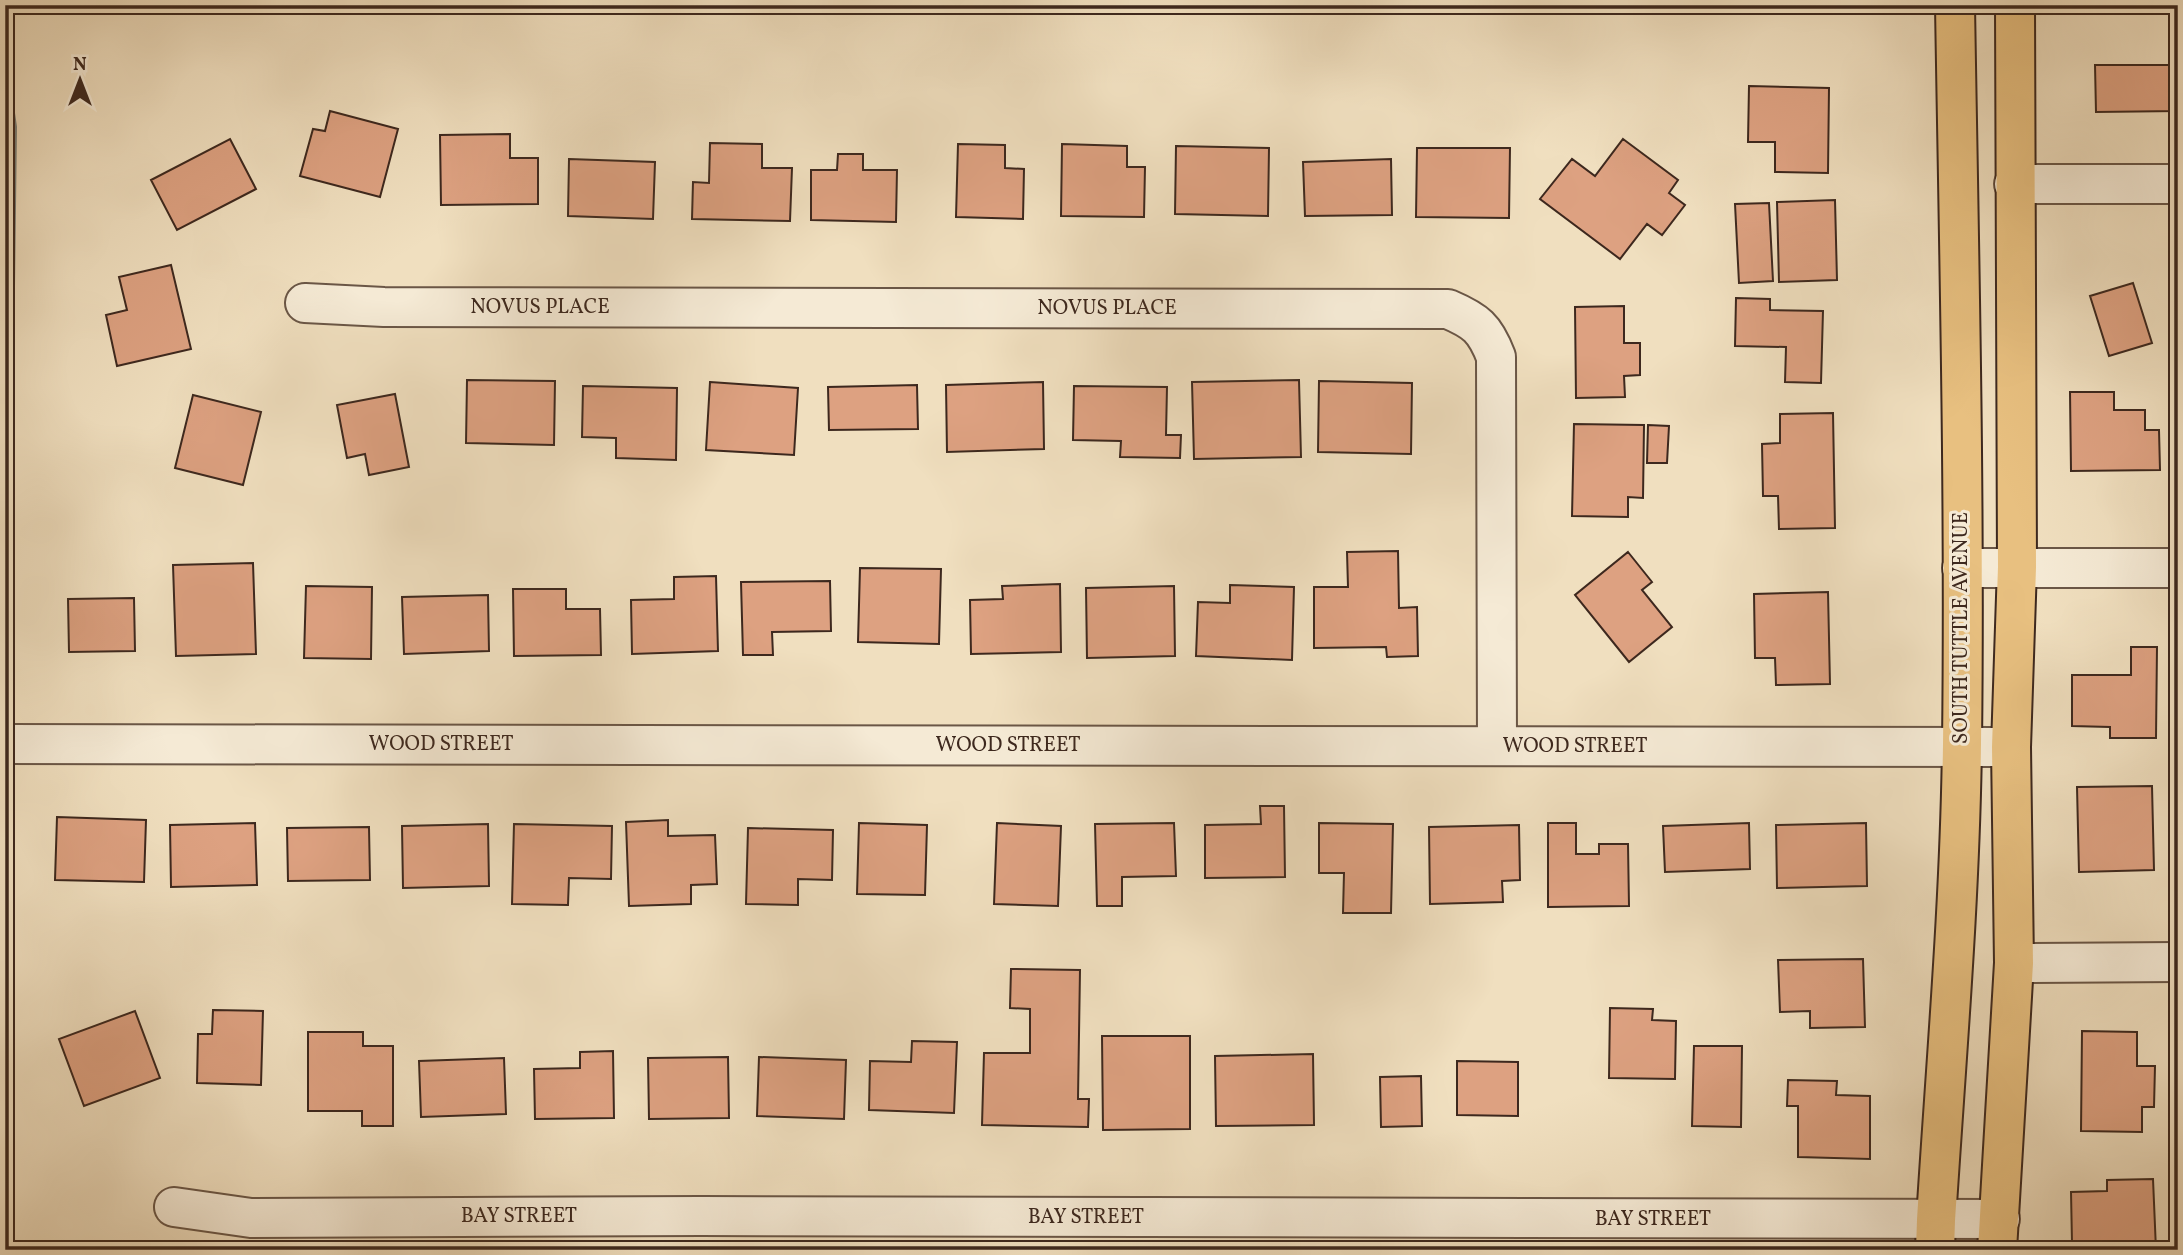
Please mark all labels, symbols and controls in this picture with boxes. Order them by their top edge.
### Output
north arrow [46,46,116,116]
text: N [73,52,87,78]
street label: NOVUS PLACE [470,293,610,322]
street label: NOVUS PLACE [1037,294,1177,323]
street label: SOUTH TUTTLE AVENUE [1947,512,1976,744]
street label: WOOD STREET [369,730,513,759]
street label: WOOD STREET [936,731,1080,760]
street label: WOOD STREET [1503,732,1647,761]
street label: BAY STREET [461,1202,577,1231]
street label: BAY STREET [1028,1203,1144,1232]
street label: BAY STREET [1595,1205,1711,1234]

